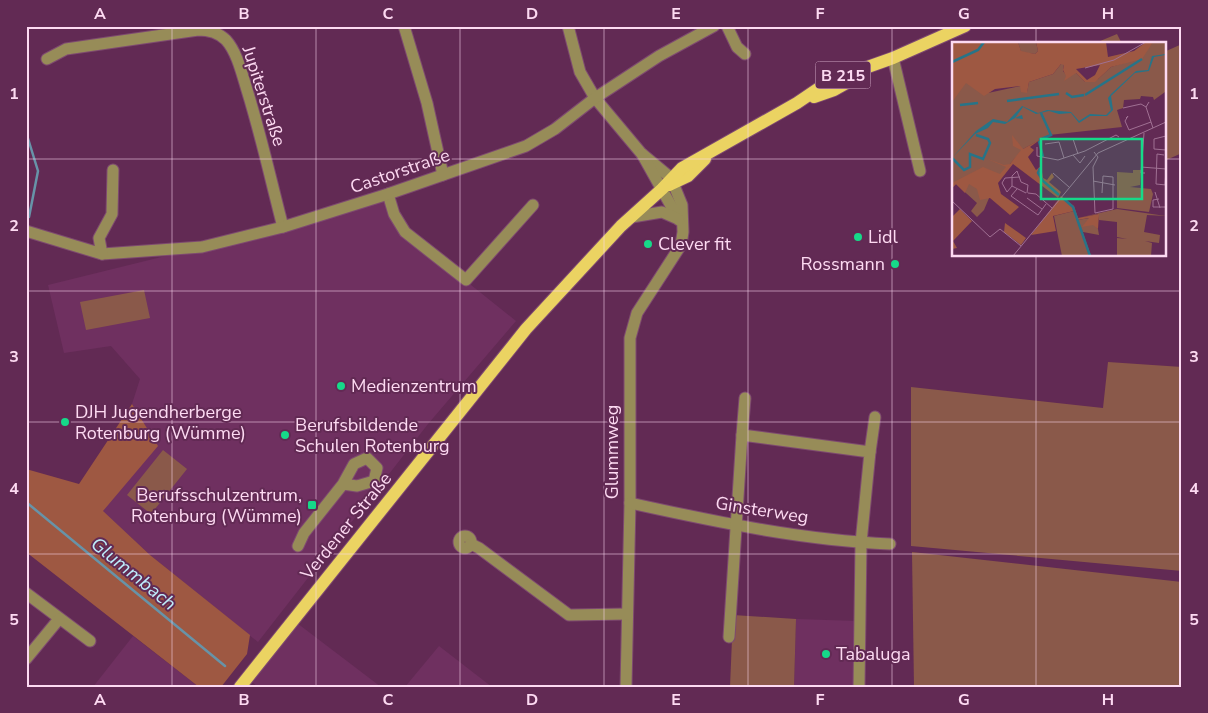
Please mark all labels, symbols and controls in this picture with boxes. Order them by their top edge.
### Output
text: A [94,3,106,25]
text: B [238,3,250,25]
text: C [383,3,394,25]
text: D [526,3,538,25]
text: E [671,3,681,25]
text: F [816,3,825,25]
text: G [958,3,970,25]
text: H [1102,3,1114,25]
street label: Jupiterstraße [236,42,292,149]
inset map [952,42,1166,256]
road number: B 215 [816,62,870,88]
text: 1 [9,83,19,105]
text: 1 [1189,83,1199,105]
street label: Castorstraße [347,143,453,199]
text: 2 [9,215,19,237]
text: 2 [1189,215,1199,237]
place label: Lidl [868,225,898,249]
marker: Lidl [852,231,864,243]
place label: Clever fit [658,232,732,256]
marker: Clever fit [642,238,654,250]
place label: Rossmann [800,252,885,276]
marker: Rossmann [889,258,901,270]
text: 3 [9,346,19,368]
text: 3 [1189,346,1199,368]
place label: Medienzentrum [351,374,477,398]
marker: Medienzentrum [335,380,347,392]
place label: DJH Jugendherberge Rotenburg (Wümme) [75,400,246,445]
street label: Glummweg [600,405,624,499]
place label: Berufsbildende Schulen Rotenburg [295,413,450,458]
marker: DJH Jugendherberge Rotenburg (Wümme) [59,416,71,428]
marker: Berufsbildende Schulen Rotenburg [279,429,291,441]
street label: Verdener Straße [294,467,397,586]
text: 4 [9,478,19,500]
text: 4 [1189,478,1199,500]
place label: Berufsschulzentrum, Rotenburg (Wümme) [131,483,302,528]
street label: Ginsterweg [714,491,810,529]
marker: Berufsschulzentrum, Rotenburg (Wümme) [306,499,318,511]
water label: Glummbach [85,531,182,616]
text: 5 [9,609,19,631]
text: 5 [1189,609,1199,631]
place label: Tabaluga [836,642,911,666]
marker: Tabaluga [820,648,832,660]
text: A [94,689,106,711]
text: B [238,689,250,711]
text: C [383,689,394,711]
text: D [526,689,538,711]
text: E [671,689,681,711]
text: F [816,689,825,711]
text: G [958,689,970,711]
text: H [1102,689,1114,711]

